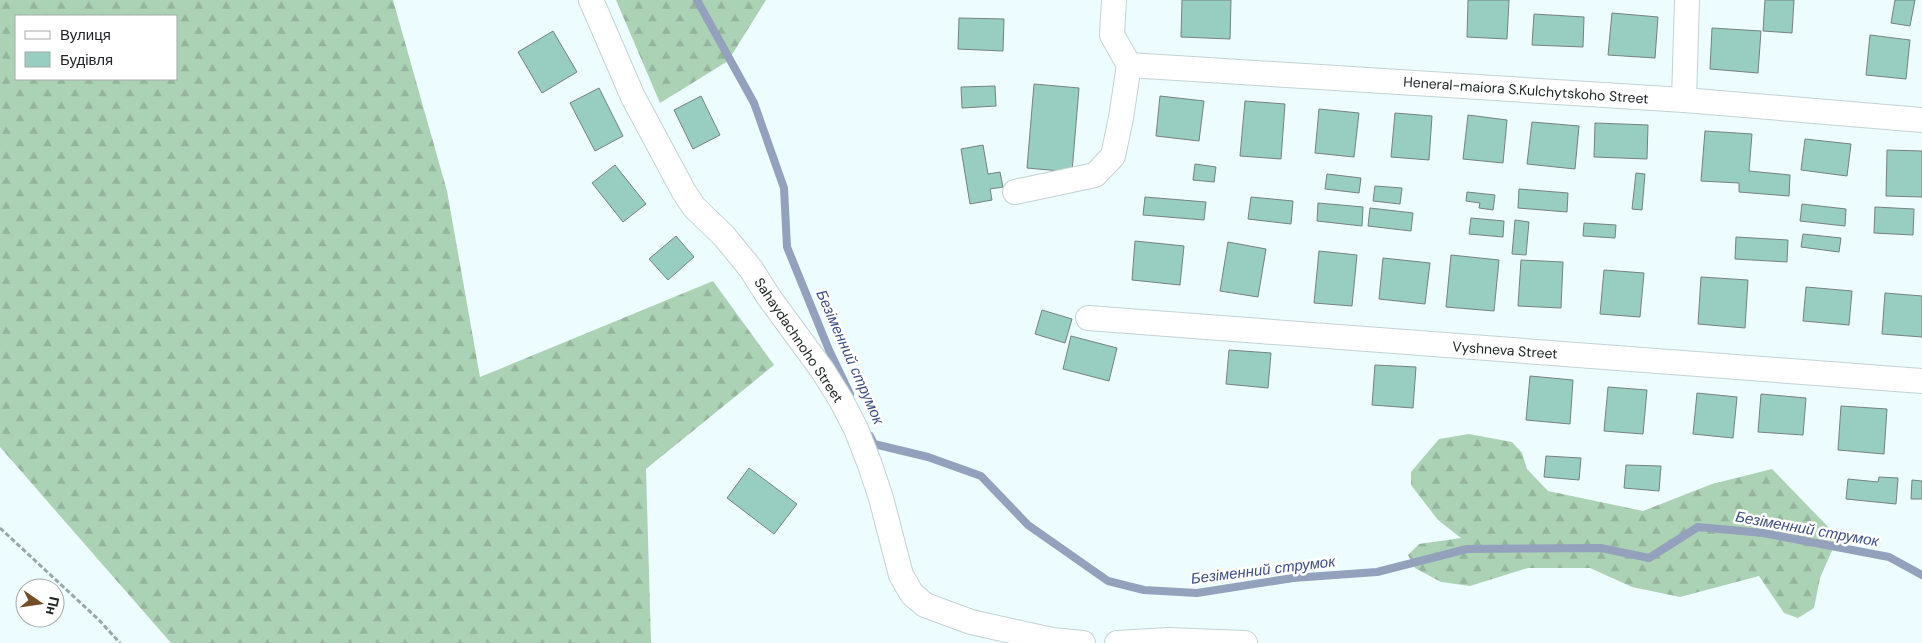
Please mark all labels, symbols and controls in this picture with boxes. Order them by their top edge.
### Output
legend [15,15,178,80]
text: Вулиця [60,25,111,45]
text: Будівля [60,50,113,70]
street label: Heneral-maiora S.Kulchytskoho Street [1403,72,1649,108]
street label: Sahaydachnoho Street [750,274,848,406]
water label: Безіменний струмок [811,287,889,428]
street label: Vyshneva Street [1452,337,1558,363]
water label: Безіменний струмок [1734,507,1881,552]
water label: Безіменний струмок [1190,551,1337,589]
north arrow [15,578,65,628]
text: Пн [42,595,64,617]

